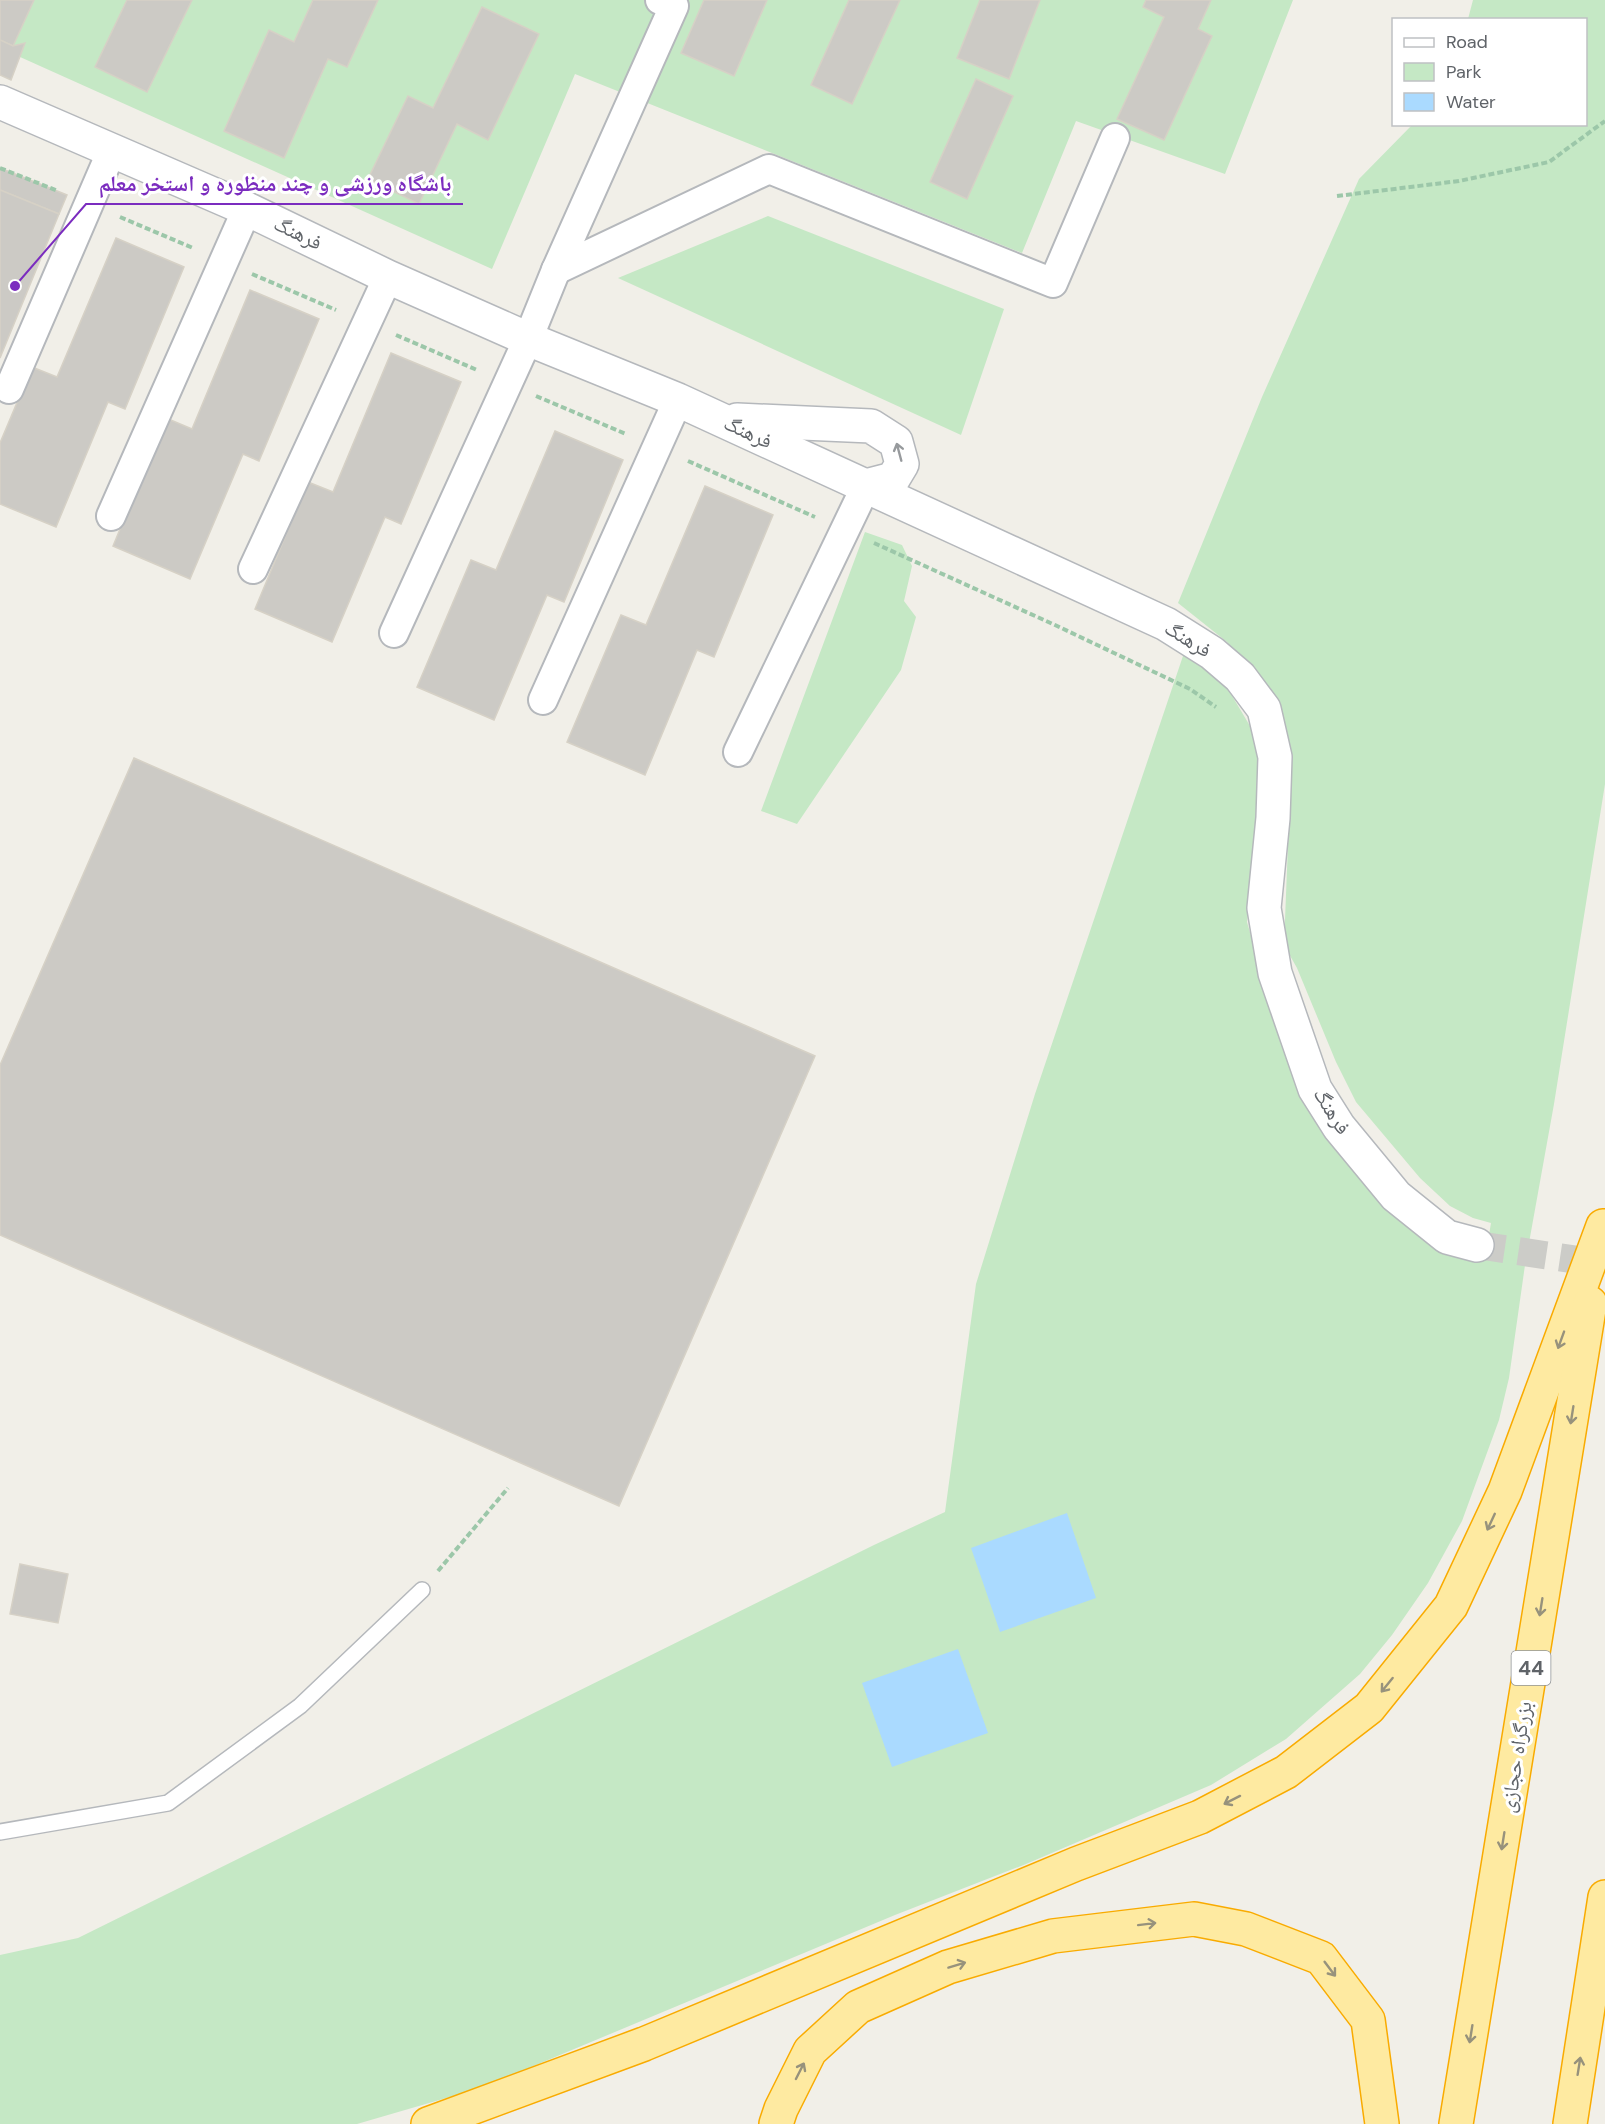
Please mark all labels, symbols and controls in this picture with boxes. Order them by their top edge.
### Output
legend [1392,18,1587,126]
text: Road [1446,30,1488,54]
text: Park [1446,60,1482,84]
text: Water [1446,90,1496,114]
callout: باشگاه ورزشی و چند منظوره و استخر معلم [86,164,463,204]
text: باشگاه ورزشی و چند منظوره و استخر معلم [99,169,451,198]
street label: فرهنگ [269,209,327,257]
street label: فرهنگ [719,409,777,455]
one-way arrow [893,443,904,462]
street label: فرهنگ [1159,614,1217,664]
street label: فرهنگ [1307,1082,1357,1140]
one-way arrow [1555,1330,1566,1349]
one-way arrow [1566,1405,1577,1424]
one-way arrow [1485,1512,1496,1530]
one-way arrow [1535,1597,1546,1617]
road number: 44 [1512,1651,1550,1685]
one-way arrow [1381,1677,1394,1693]
street label: بزرگراه حجازی [1493,1699,1539,1815]
one-way arrow [1223,1795,1241,1806]
one-way arrow [1497,1831,1508,1851]
one-way arrow [1136,1919,1156,1930]
one-way arrow [947,1959,966,1970]
one-way arrow [1323,1961,1336,1977]
one-way arrow [1466,2023,1477,2043]
one-way arrow [1573,2057,1584,2077]
one-way arrow [795,2062,806,2080]

